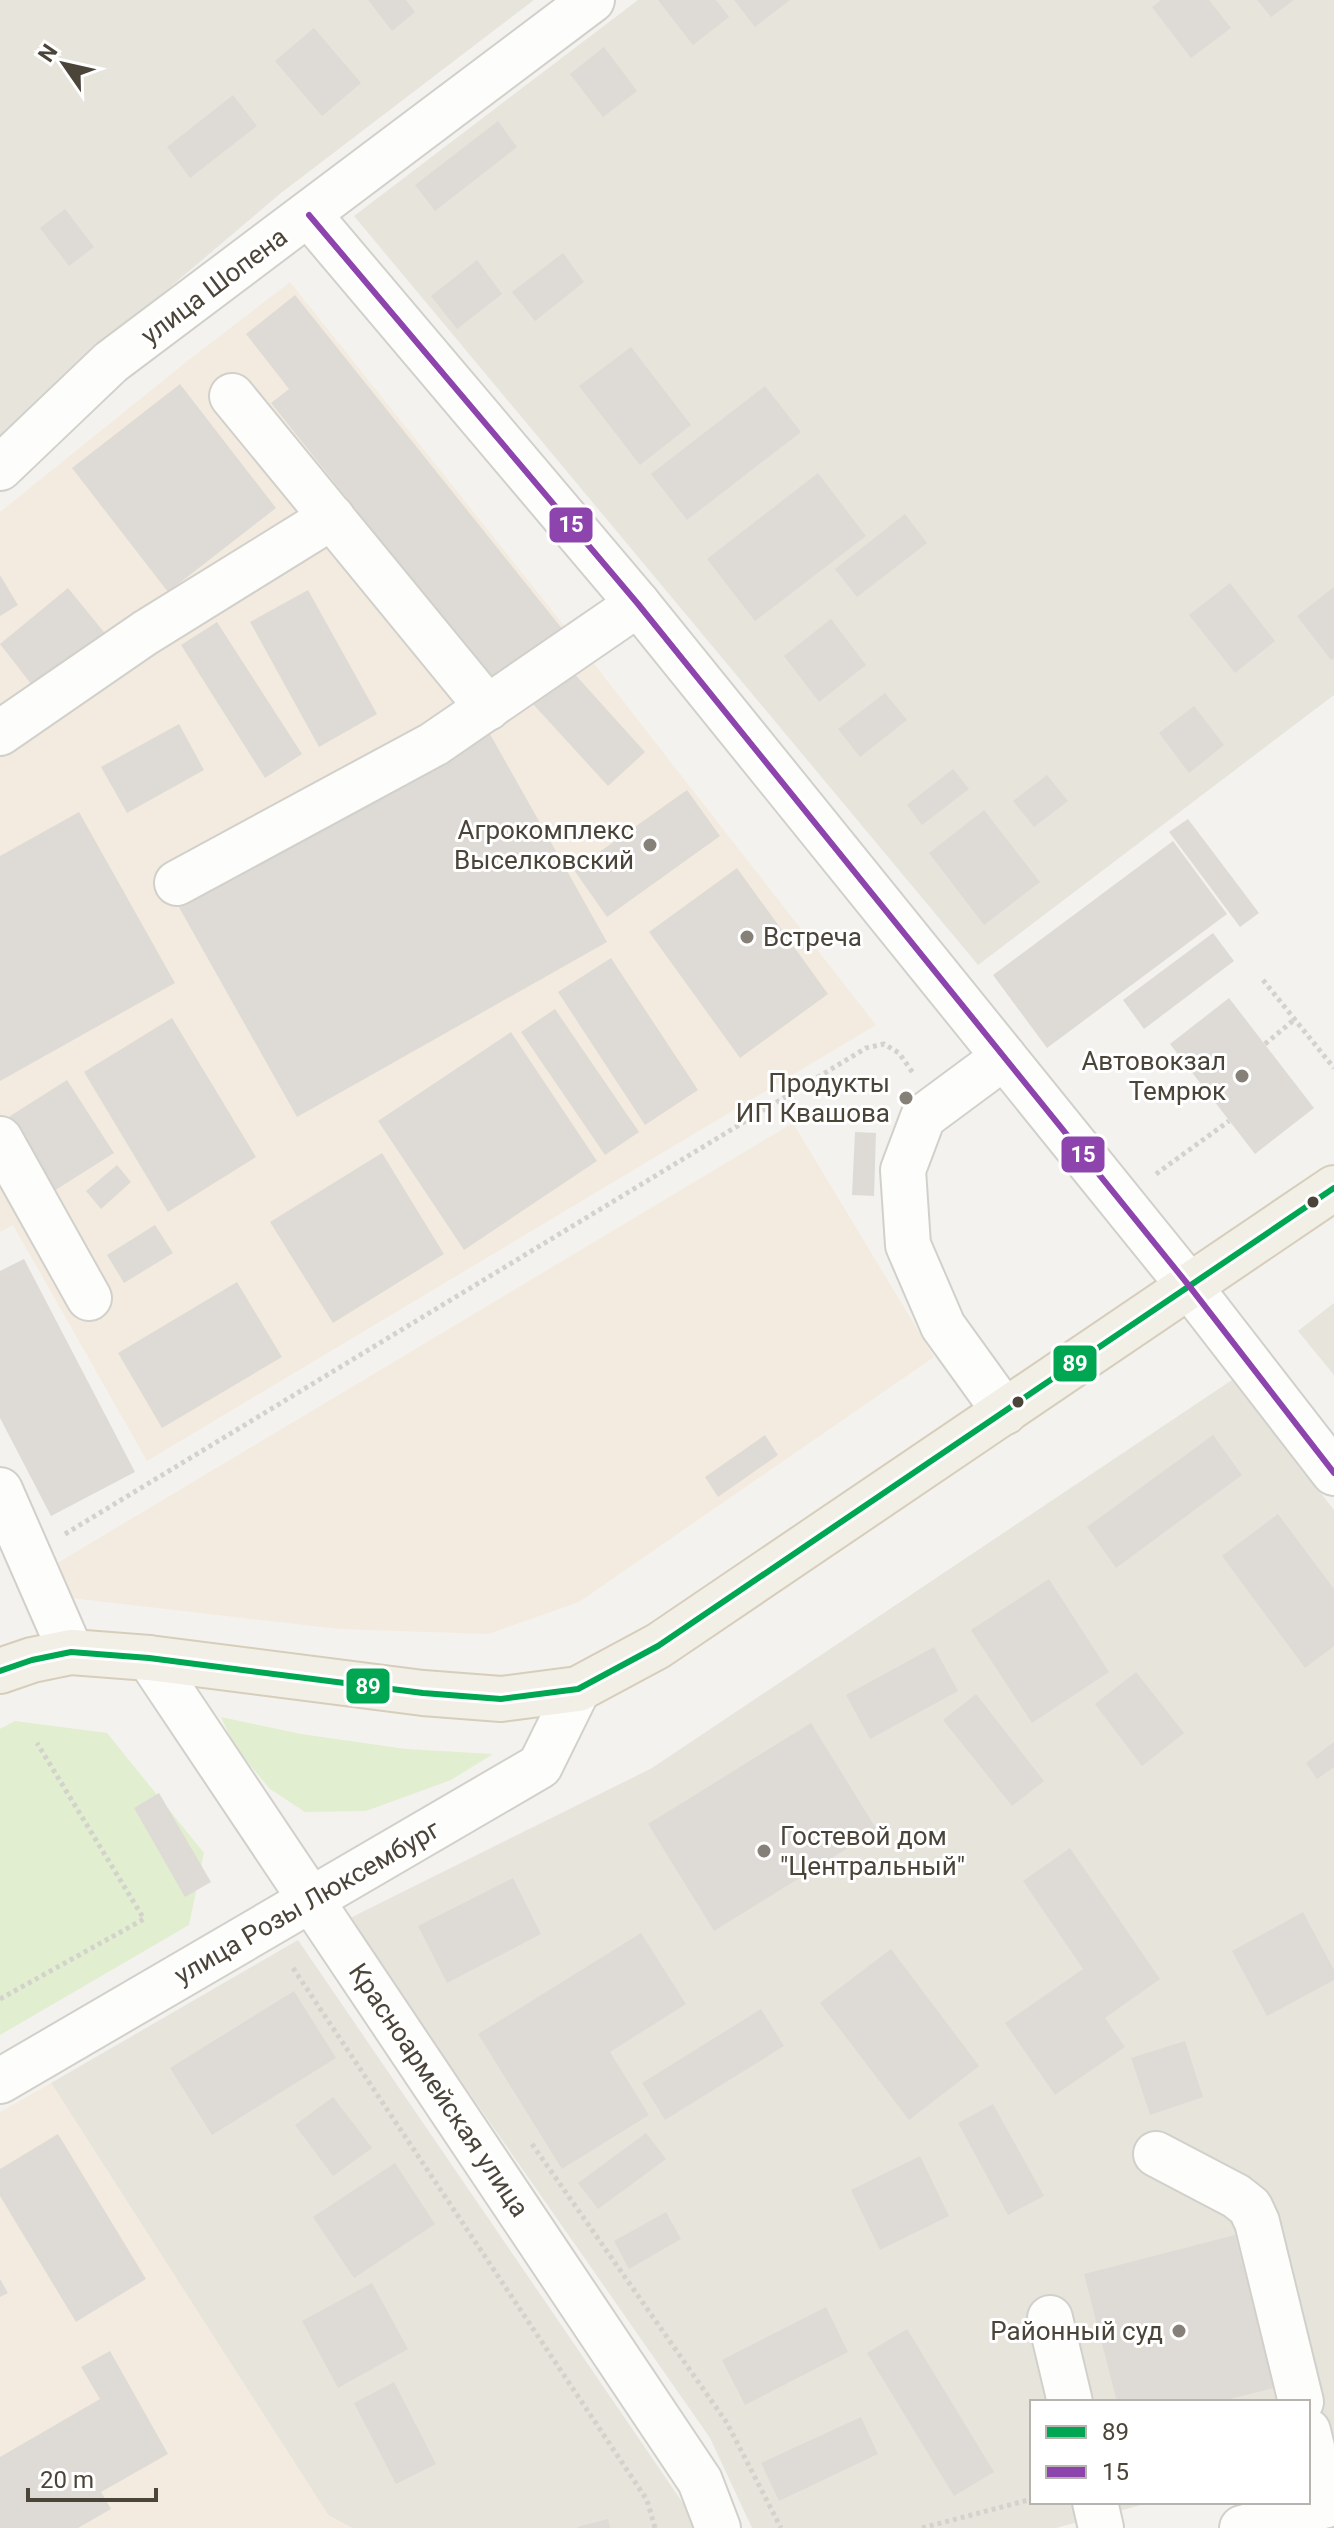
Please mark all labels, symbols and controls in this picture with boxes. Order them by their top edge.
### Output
north arrow [24,24,104,104]
text: N [33,40,63,67]
street label: улица Шопена [135,221,293,351]
line badge: 15 [548,506,594,544]
text: 15 [558,512,584,537]
place label: Агрокомплекс Выселковский [454,815,634,875]
marker: Агрокомплекс Выселковский [641,836,659,854]
place label: Встреча [763,922,862,952]
marker: Встреча [738,928,756,946]
place label: Автовокзал Темрюк [1081,1046,1226,1106]
marker: Автовокзал Темрюк [1233,1067,1251,1085]
place label: Продукты ИП Квашова [736,1068,890,1128]
marker: Продукты ИП Квашова [897,1089,915,1107]
line badge: 15 [1060,1135,1106,1174]
text: 15 [1070,1142,1096,1167]
unlabelled marker [1305,1194,1321,1210]
line badge: 89 [1052,1344,1098,1383]
text: 89 [1062,1351,1088,1376]
unlabelled marker [1010,1394,1026,1410]
line badge: 89 [345,1667,391,1705]
text: 89 [355,1674,381,1699]
street label: улица Розы Люксембург [169,1814,445,1990]
place label: Гостевой дом "Центральный" [780,1821,965,1881]
marker: Гостевой дом "Центральный" [755,1842,773,1860]
street label: Красноармейская улица [343,1958,535,2222]
place label: Районный суд [990,2316,1163,2346]
marker: Районный суд [1170,2322,1188,2340]
legend [1030,2400,1310,2504]
text: 89 [1102,2418,1129,2446]
scale bar [28,2452,156,2502]
text: 15 [1102,2458,1129,2486]
text: 20 m [40,2466,94,2494]

